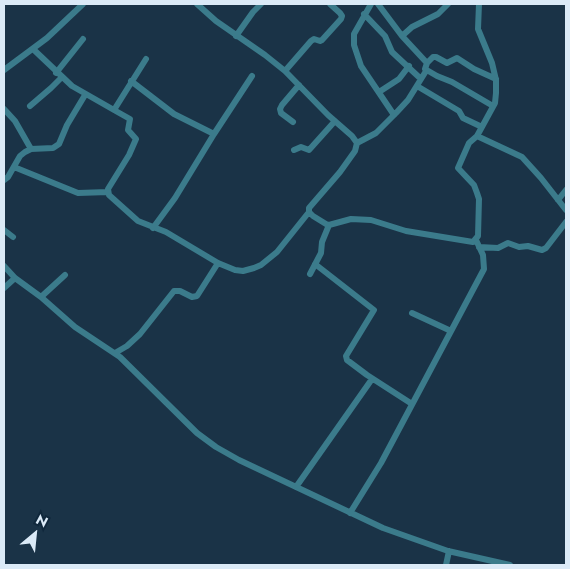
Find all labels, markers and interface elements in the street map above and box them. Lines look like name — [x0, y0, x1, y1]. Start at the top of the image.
north arrow — [10, 509, 60, 559]
text: N — [32, 509, 52, 532]

